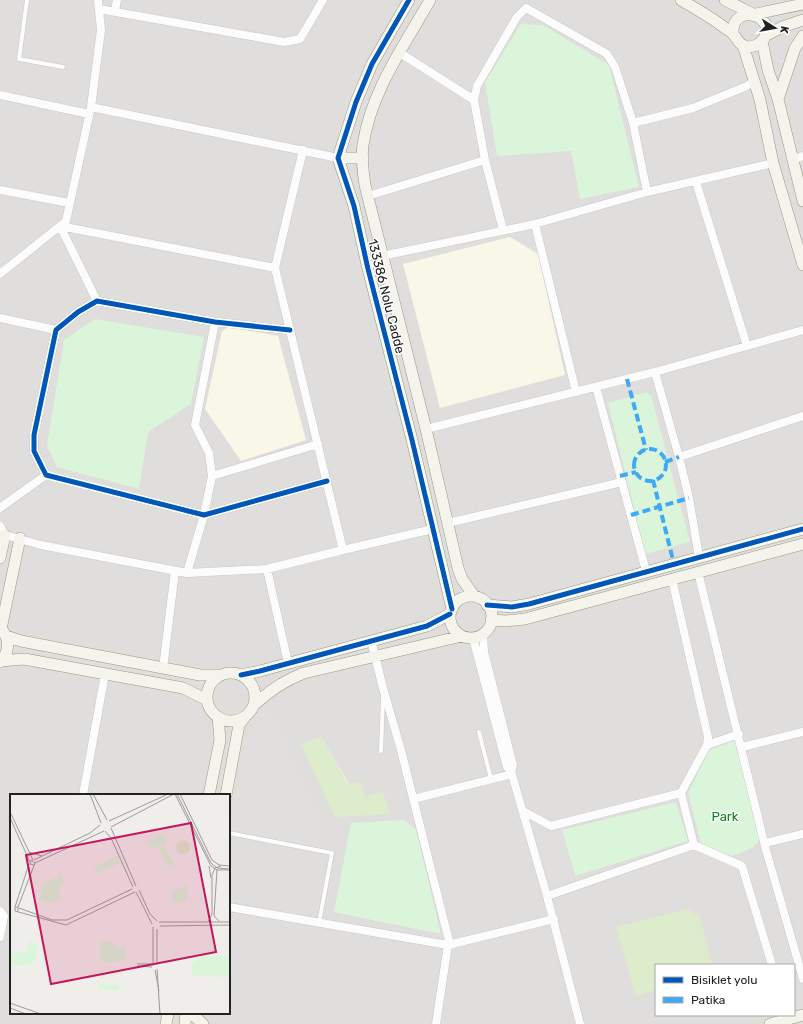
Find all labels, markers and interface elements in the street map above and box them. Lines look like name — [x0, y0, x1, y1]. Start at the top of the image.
north arrow — [755, 8, 795, 48]
text: K — [777, 25, 791, 35]
street label: 133386 Nolu Cadde — [365, 237, 408, 355]
inset map — [10, 794, 230, 1014]
park label: Park — [711, 809, 739, 824]
legend — [655, 964, 795, 1016]
text: Bisiklet yolu — [691, 973, 757, 987]
text: Patika — [691, 993, 725, 1007]

